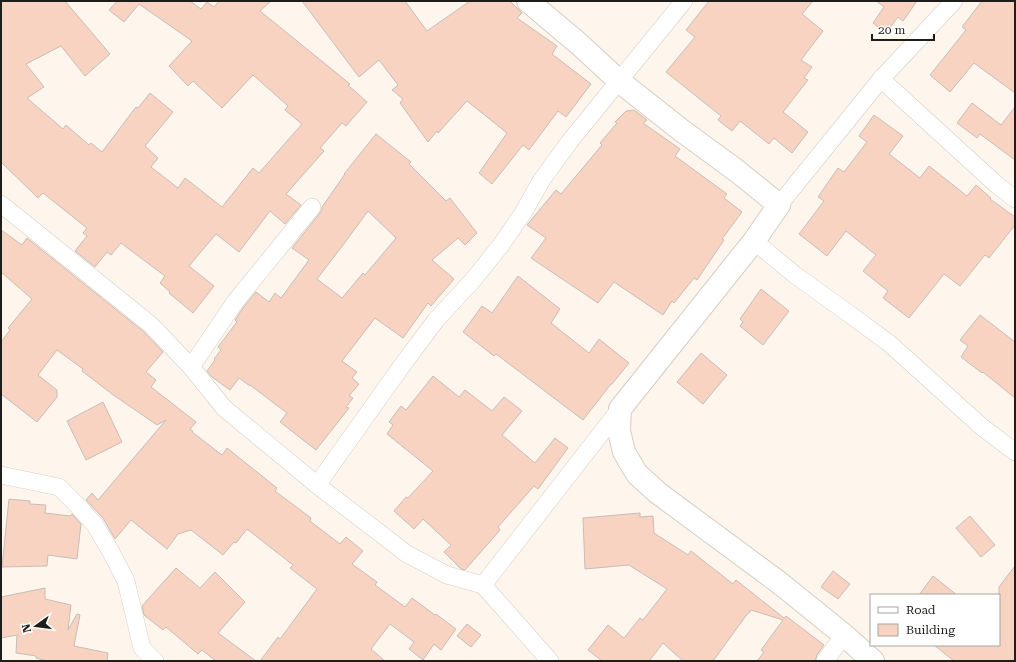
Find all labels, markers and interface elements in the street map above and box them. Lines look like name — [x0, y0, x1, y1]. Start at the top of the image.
scale bar — [872, 16, 934, 42]
text: 20 m — [878, 23, 905, 37]
legend — [870, 594, 1000, 646]
text: Road — [906, 603, 936, 617]
north arrow — [16, 606, 56, 646]
text: N — [19, 622, 34, 634]
text: Building — [906, 623, 955, 637]

